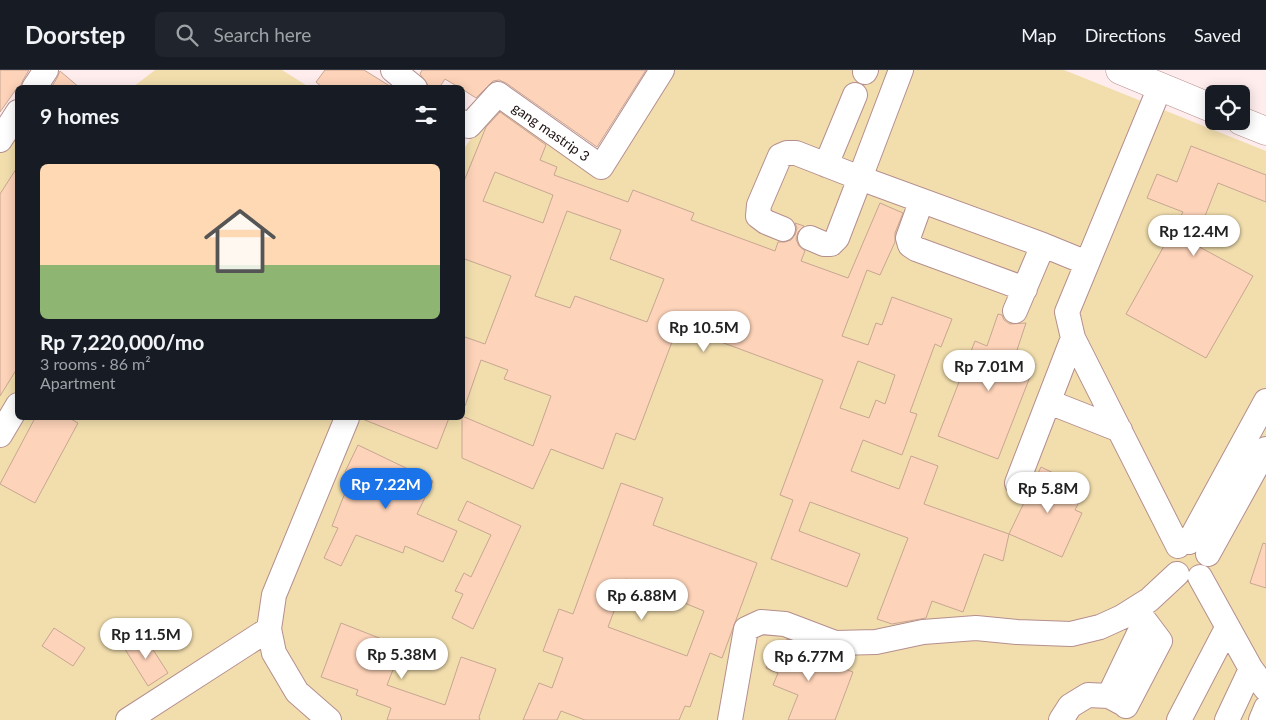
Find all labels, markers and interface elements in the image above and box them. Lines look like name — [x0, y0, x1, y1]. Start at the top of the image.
search box — [155, 12, 505, 57]
text: Doorstep — [25, 20, 125, 49]
icon: search — [173, 21, 201, 49]
text: Search here — [213, 23, 311, 46]
text: Map — [1021, 24, 1057, 46]
text: Directions — [1085, 24, 1166, 46]
text: Saved — [1194, 24, 1241, 46]
map controls — [1205, 85, 1250, 130]
button: locate — [1205, 85, 1250, 130]
street label: gang mastrip 3 — [509, 99, 593, 165]
icon: filters — [412, 101, 440, 129]
text: 9 homes — [40, 103, 119, 128]
icon: home — [195, 196, 285, 286]
pin: Rp 12.4M — [1142, 214, 1246, 257]
text: Rp 12.4M — [1159, 221, 1229, 240]
pin: Rp 10.5M — [652, 310, 756, 353]
text: Rp 10.5M — [669, 317, 739, 336]
text: Rp 7,220,000/mo — [40, 329, 204, 354]
pin: Rp 7.01M — [937, 350, 1041, 392]
text: 3 rooms · 86 m² — [40, 354, 151, 373]
text: Rp 7.01M — [954, 356, 1024, 375]
text: Apartment — [40, 373, 115, 392]
pin: Rp 7.22M — [334, 468, 438, 510]
pin: Rp 5.8M — [1002, 472, 1094, 514]
text: Rp 7.22M — [351, 474, 421, 493]
text: Rp 5.8M — [1018, 478, 1078, 497]
pin: Rp 6.88M — [590, 578, 694, 621]
text: Rp 6.88M — [607, 585, 677, 604]
pin: Rp 11.5M — [94, 618, 198, 660]
text: Rp 11.5M — [111, 624, 181, 643]
pin: Rp 5.38M — [350, 638, 454, 680]
pin: Rp 6.77M — [757, 640, 861, 682]
text: Rp 5.38M — [367, 644, 437, 663]
text: Rp 6.77M — [774, 646, 844, 665]

